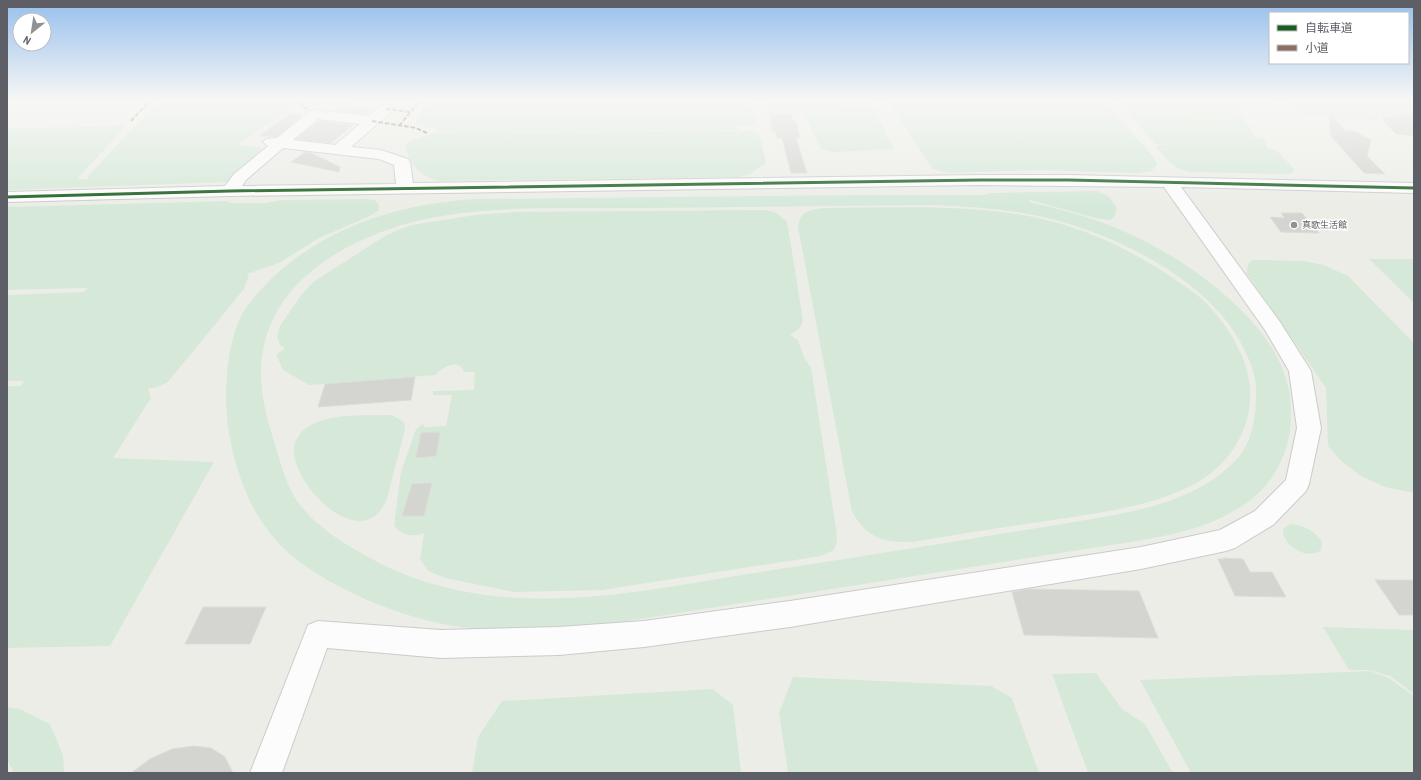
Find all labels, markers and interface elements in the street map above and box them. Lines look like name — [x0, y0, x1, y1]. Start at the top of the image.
north arrow — [12, 12, 52, 52]
legend — [1269, 12, 1409, 64]
text: 自転車道 — [1305, 20, 1353, 36]
text: N — [21, 33, 33, 48]
text: 小道 — [1305, 40, 1329, 56]
place label: 真歌生活館 — [1302, 219, 1347, 231]
marker: 真歌生活館 — [1289, 220, 1299, 230]

